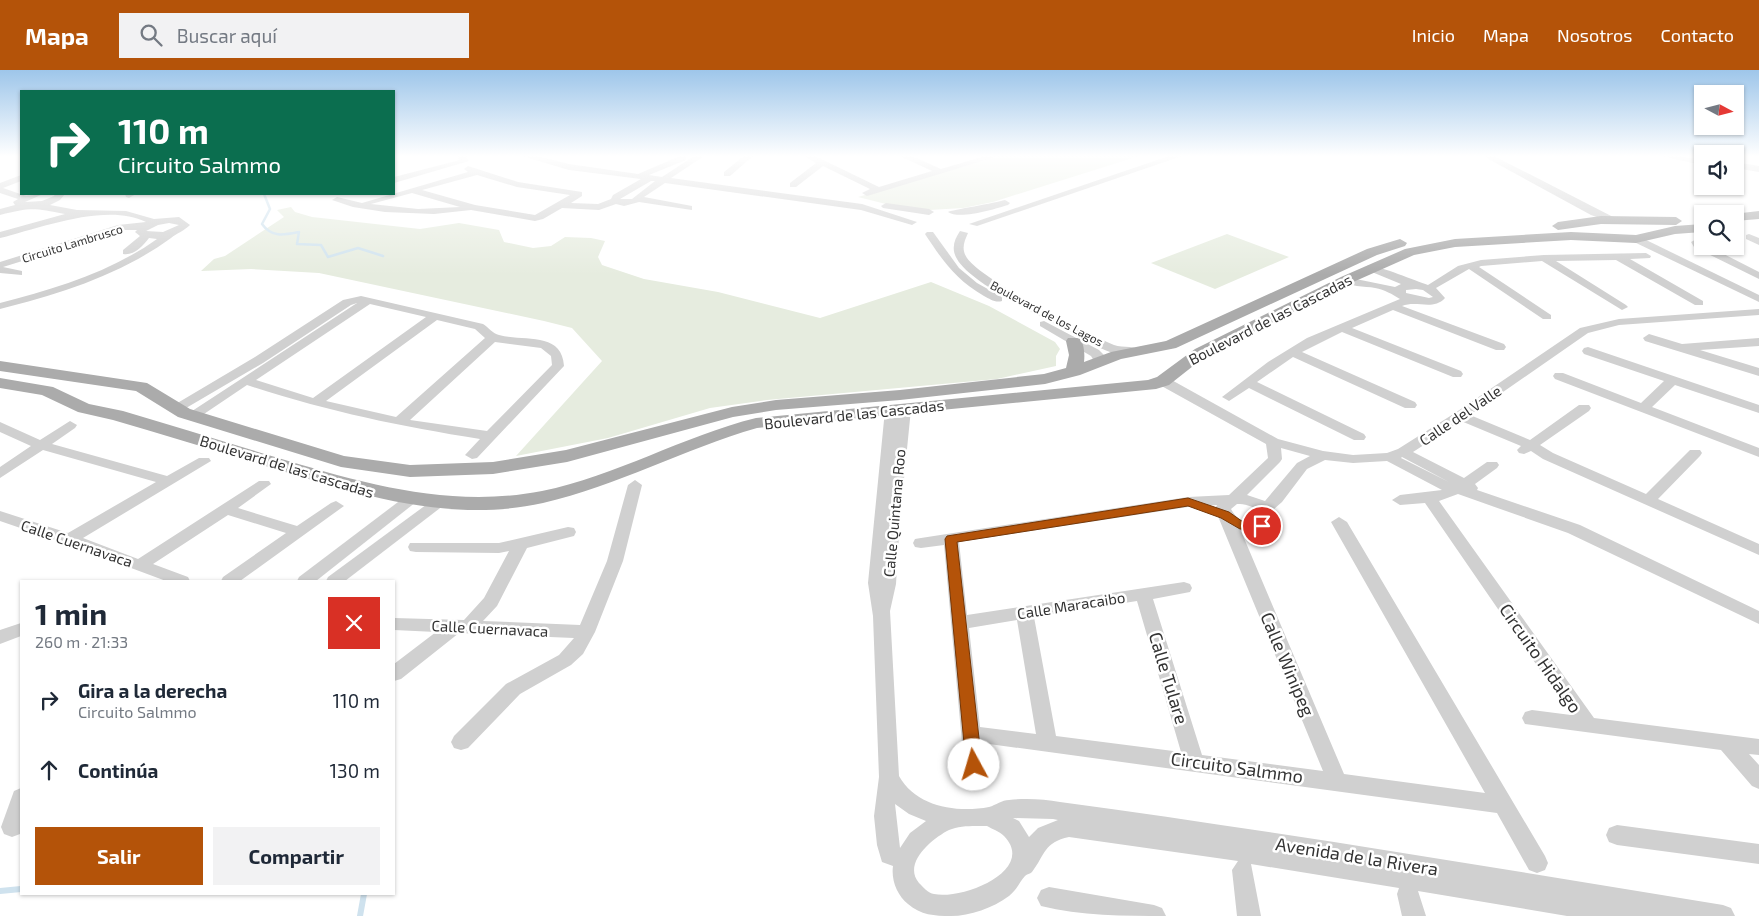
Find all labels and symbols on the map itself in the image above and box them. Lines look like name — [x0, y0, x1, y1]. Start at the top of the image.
north arrow — [1694, 85, 1744, 135]
street label: Circuito Lambrusco — [20, 221, 124, 265]
street label: Boulevard de las Cascadas — [1185, 270, 1355, 368]
street label: Boulevard de los Lagos — [988, 277, 1106, 349]
street label: Calle del Valle — [1416, 381, 1504, 449]
street label: Boulevard de las Cascadas — [763, 396, 945, 432]
street label: Boulevard de las Cascadas — [198, 431, 376, 501]
street label: Calle Quintana Roo — [879, 448, 910, 578]
pin — [1241, 505, 1283, 547]
street label: Calle Cuernavaca — [19, 515, 135, 571]
street label: Calle Maracaibo — [1016, 588, 1126, 622]
street label: Circuito Hidalgo — [1495, 599, 1587, 717]
street label: Calle Winipeg — [1256, 609, 1320, 719]
street label: Calle Cuernavaca — [431, 616, 549, 640]
street label: Calle Tulare — [1145, 629, 1193, 727]
position arrow — [947, 738, 999, 790]
street label: Circuito Salmmo — [1169, 747, 1305, 787]
street label: Avenida de la Rivera — [1274, 832, 1440, 880]

